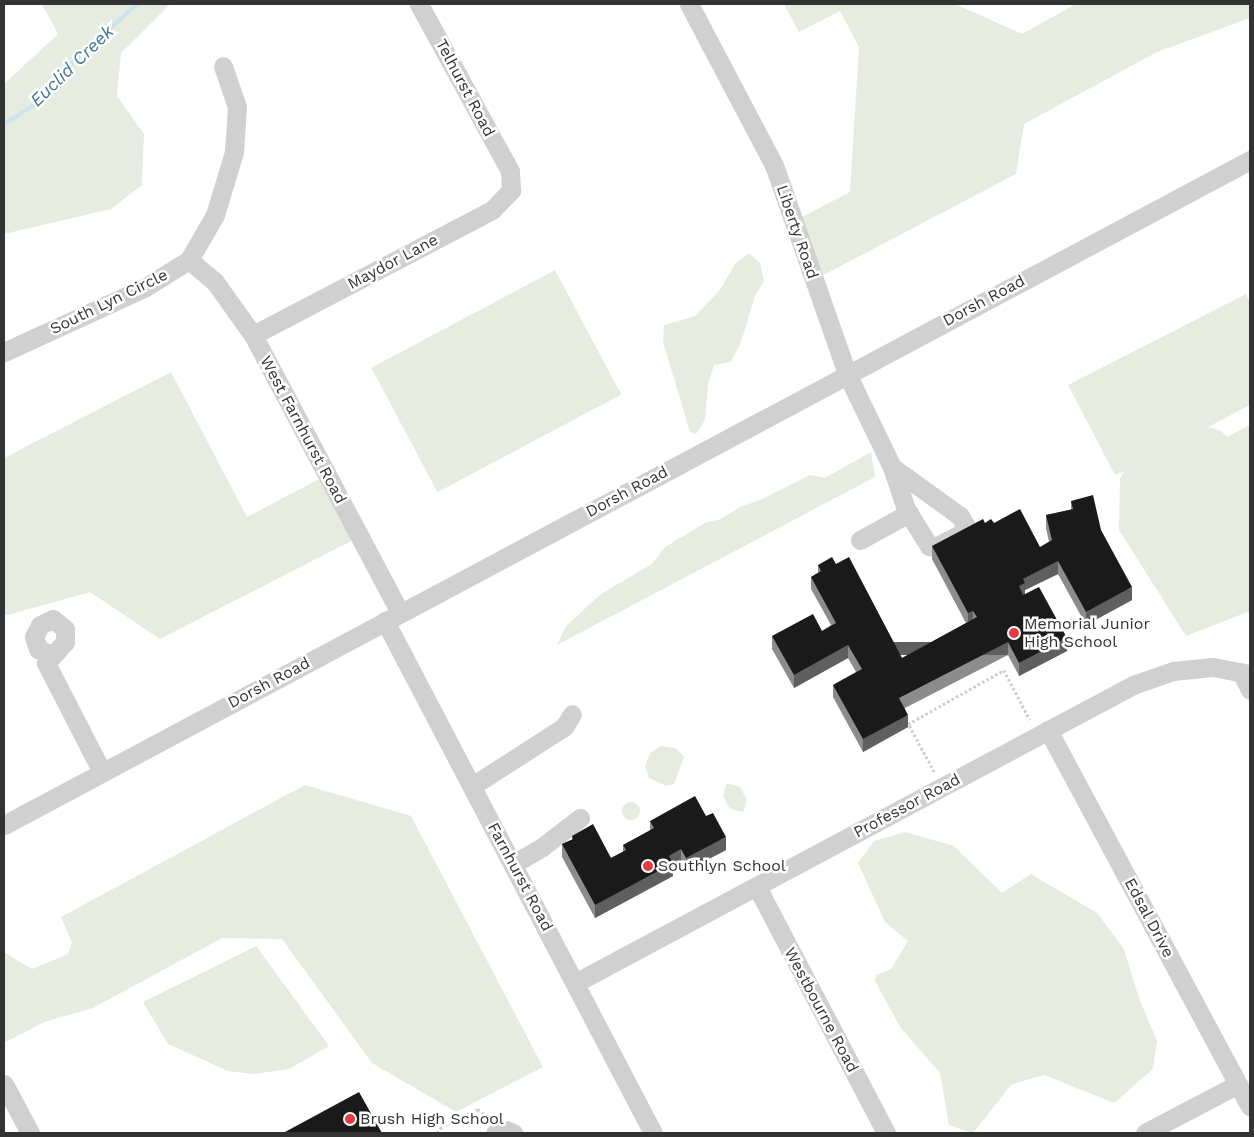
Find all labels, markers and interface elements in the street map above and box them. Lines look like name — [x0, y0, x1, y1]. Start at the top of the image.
water label: Euclid Creek — [26, 21, 118, 111]
street label: Telhurst Road — [431, 36, 499, 140]
street label: Liberty Road — [772, 182, 822, 282]
street label: Maydor Lane — [344, 230, 442, 294]
street label: South Lyn Circle — [47, 265, 171, 339]
street label: Dorsh Road — [940, 271, 1028, 331]
street label: West Farnhurst Road — [256, 353, 350, 507]
street label: Dorsh Road — [583, 462, 671, 522]
place label: Memorial Junior High School — [1024, 614, 1151, 652]
marker: Memorial Junior High School — [1008, 627, 1020, 639]
street label: Dorsh Road — [225, 653, 313, 713]
street label: Professor Road — [850, 770, 964, 842]
street label: Farnhurst Road — [483, 819, 557, 935]
place label: Southlyn School — [658, 856, 786, 876]
marker: Southlyn School — [642, 860, 654, 872]
street label: Edsal Drive — [1120, 875, 1178, 961]
street label: Westbourne Road — [780, 944, 862, 1076]
place label: Brush High School — [360, 1109, 504, 1129]
marker: Brush High School — [344, 1113, 356, 1125]

